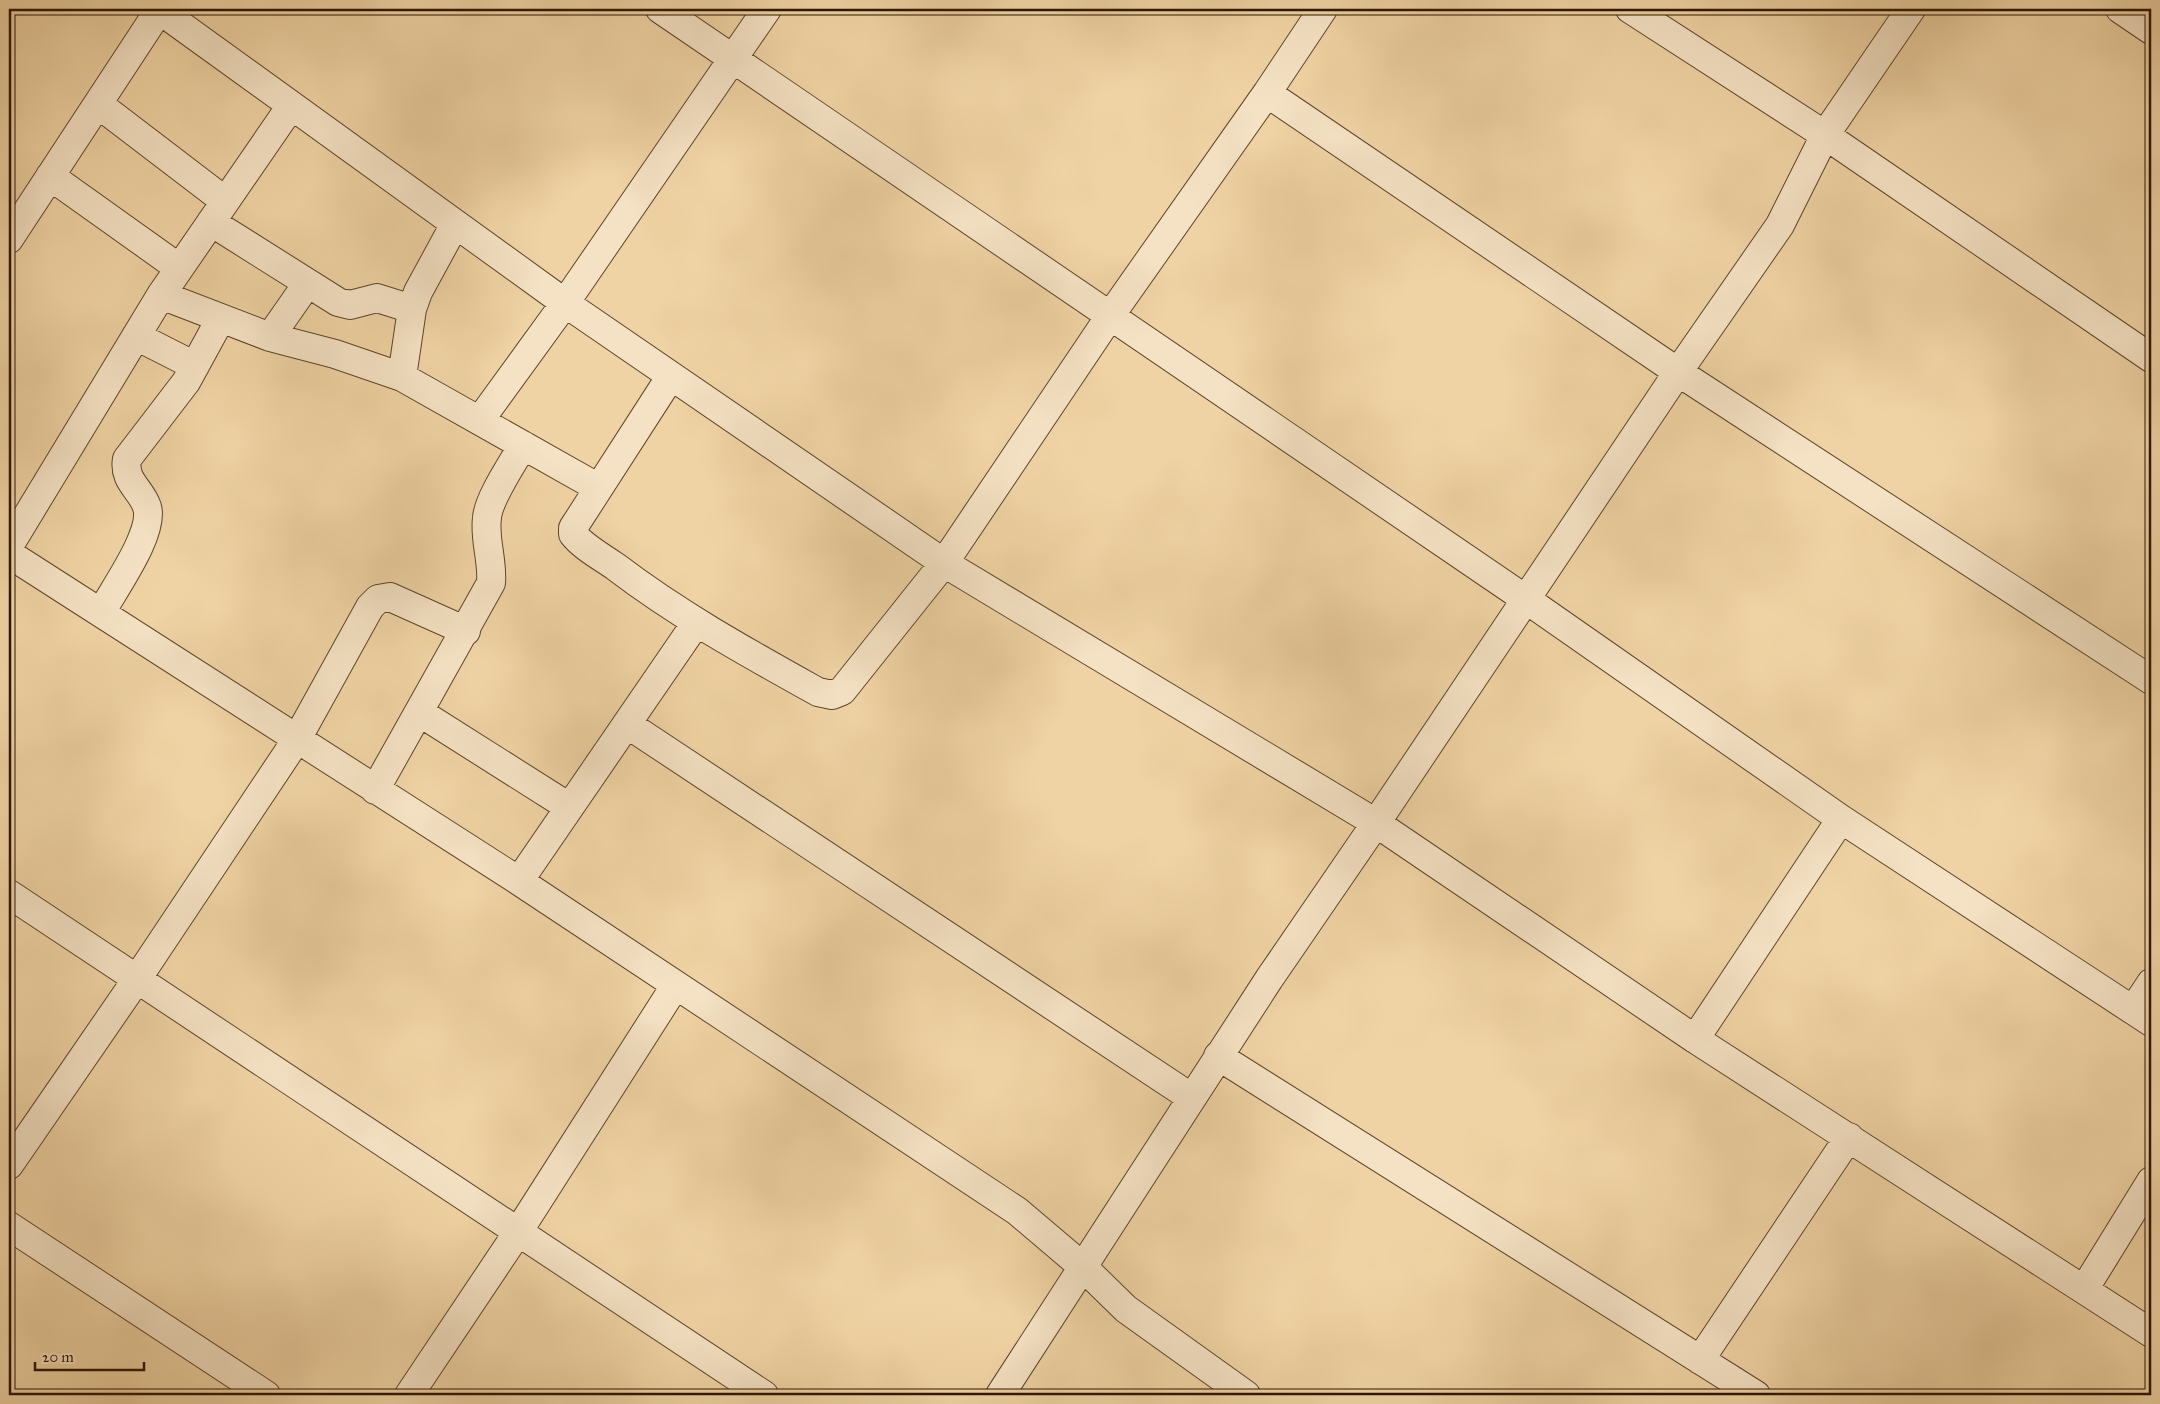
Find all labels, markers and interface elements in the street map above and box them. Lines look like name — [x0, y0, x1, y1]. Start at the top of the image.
scale bar — [35, 1339, 144, 1371]
text: 20 m — [42, 1348, 74, 1366]

